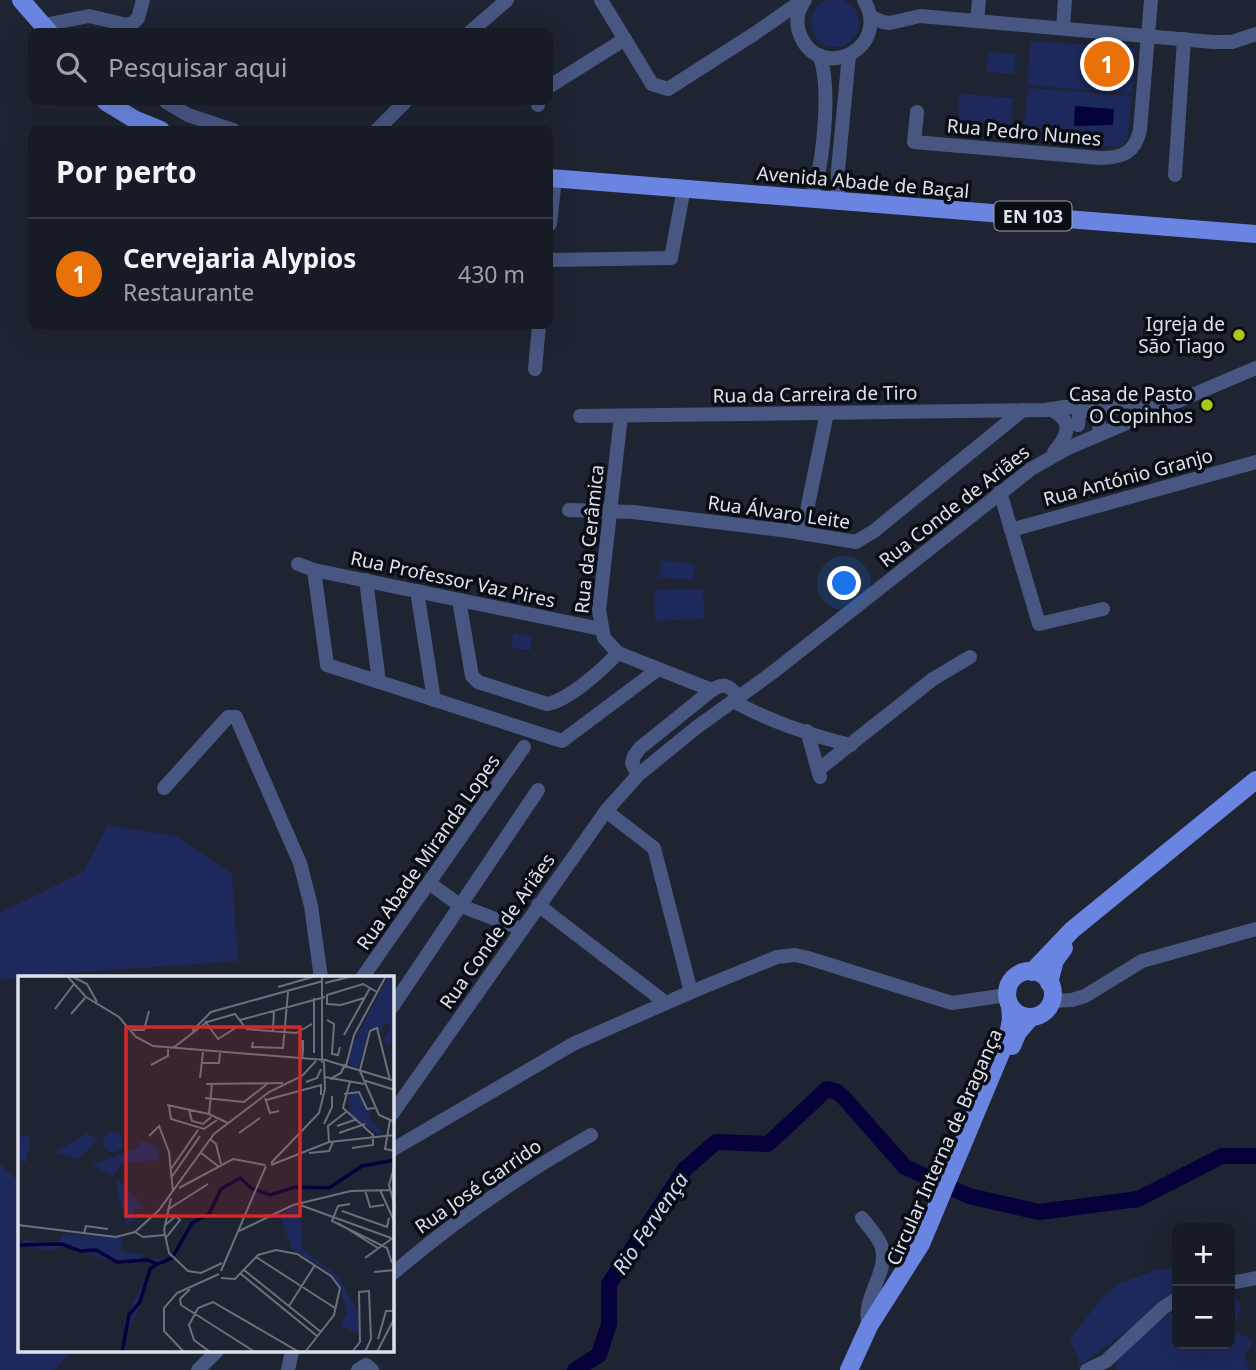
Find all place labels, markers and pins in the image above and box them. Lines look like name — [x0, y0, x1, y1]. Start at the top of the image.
pin: 1 — [1084, 38, 1130, 90]
place label: Igreja de São Tiago — [1138, 311, 1225, 359]
marker: Igreja de São Tiago — [1231, 327, 1247, 343]
place label: Casa de Pasto O Copinhos — [1069, 381, 1193, 429]
marker: Casa de Pasto O Copinhos — [1199, 397, 1215, 413]

